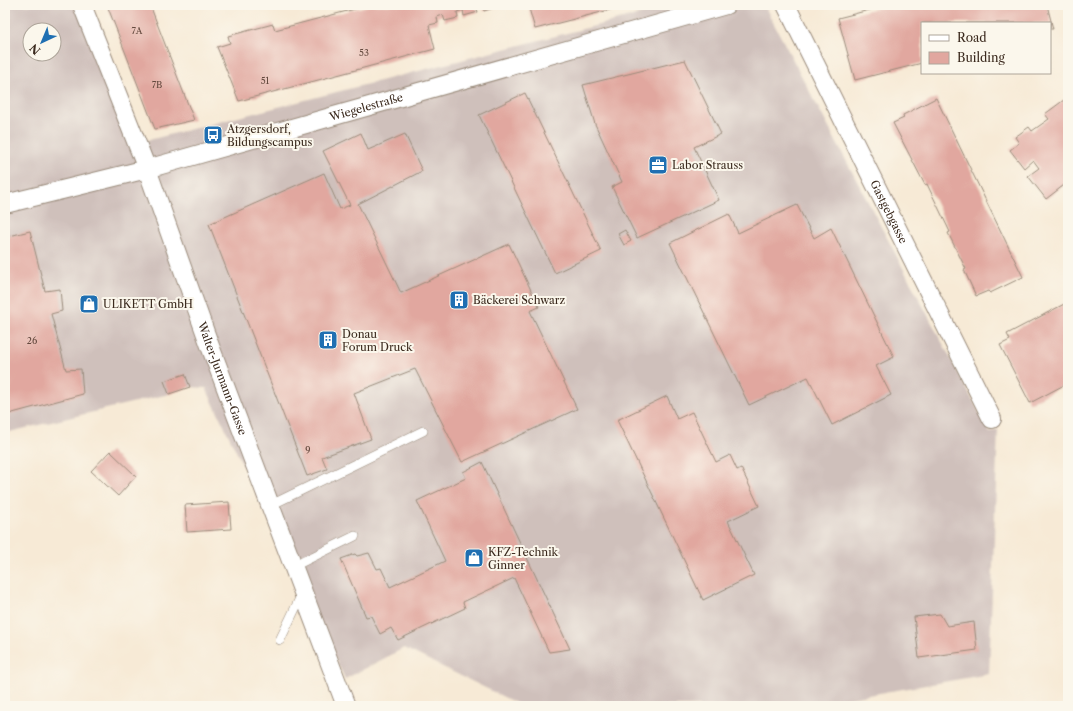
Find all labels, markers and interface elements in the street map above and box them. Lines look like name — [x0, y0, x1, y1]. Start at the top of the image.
north arrow — [22, 22, 62, 62]
legend — [921, 22, 1051, 74]
house number: 7A — [132, 25, 143, 36]
text: Road — [957, 30, 987, 45]
text: N — [26, 41, 43, 58]
house number: 53 — [359, 47, 369, 58]
text: Building — [957, 50, 1005, 65]
house number: 51 — [261, 75, 270, 86]
house number: 7B — [152, 79, 162, 90]
street label: Wiegelestraße — [327, 90, 405, 124]
place label: Atzgersdorf, Bildungscampus — [226, 122, 313, 149]
bus stop icon: Atzgersdorf, Bildungscampus — [202, 124, 224, 146]
office icon: Labor Strauss — [647, 154, 669, 176]
place label: Labor Strauss — [672, 158, 743, 172]
street label: Gastgebgasse — [867, 178, 911, 246]
building icon: Bäckerei Schwarz — [448, 289, 470, 311]
shop icon: ULIKETT GmbH — [78, 293, 100, 315]
place label: Bäckerei Schwarz — [473, 293, 565, 307]
place label: ULIKETT GmbH — [103, 297, 193, 311]
street label: Walter-Jurmann-Gasse — [195, 319, 250, 437]
place label: Donau Forum Druck — [342, 327, 413, 354]
building icon: Donau Forum Druck — [317, 329, 339, 351]
house number: 26 — [27, 335, 37, 346]
house number: 9 — [305, 444, 311, 455]
place label: KFZ-Technik Ginner — [488, 545, 559, 572]
shop icon: KFZ-Technik Ginner — [463, 547, 485, 569]

